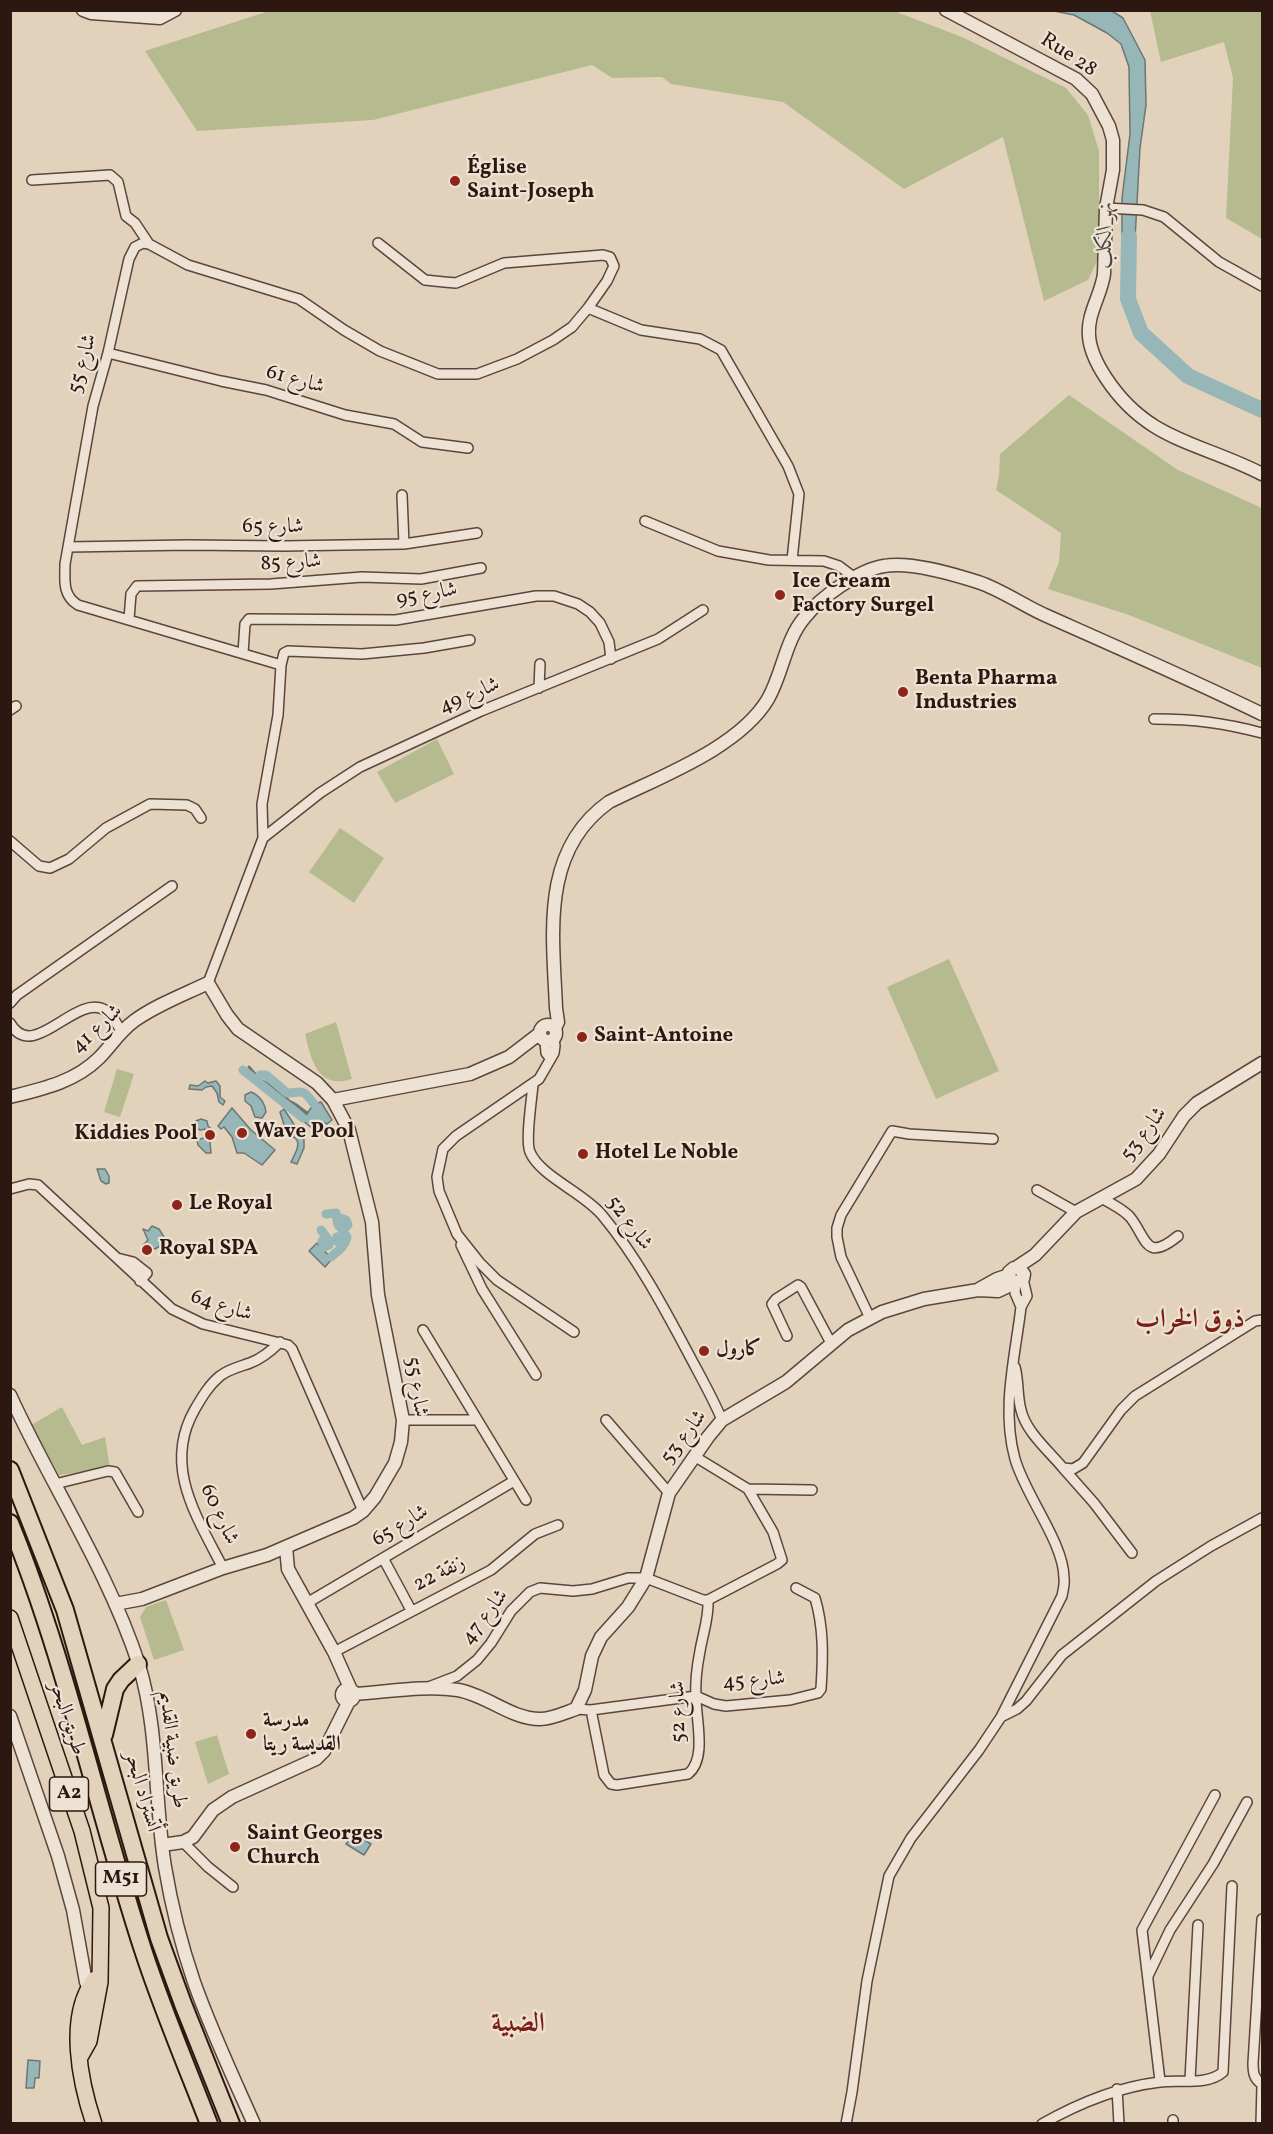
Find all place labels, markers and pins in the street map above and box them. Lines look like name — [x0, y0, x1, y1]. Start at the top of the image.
place label: Église Saint-Joseph — [467, 156, 594, 206]
marker: Église Saint-Joseph — [448, 174, 462, 188]
place label: Ice Cream Factory Surgel — [792, 570, 934, 620]
marker: Ice Cream Factory Surgel — [773, 588, 787, 602]
place label: Benta Pharma Industries — [915, 667, 1057, 717]
marker: Benta Pharma Industries — [896, 685, 910, 699]
place label: Saint-Antoine — [594, 1024, 733, 1050]
marker: Saint-Antoine — [575, 1030, 589, 1044]
place label: Wave Pool — [254, 1120, 354, 1146]
place label: Kiddies Pool — [74, 1122, 198, 1148]
marker: Wave Pool — [235, 1126, 249, 1140]
marker: Kiddies Pool — [203, 1128, 217, 1142]
place label: Hotel Le Noble — [595, 1141, 738, 1167]
marker: Hotel Le Noble — [576, 1147, 590, 1161]
place label: Le Royal — [189, 1192, 273, 1218]
marker: Le Royal — [170, 1198, 184, 1212]
place label: Royal SPA — [159, 1237, 258, 1263]
marker: Royal SPA — [140, 1243, 154, 1257]
place label: كارول — [716, 1338, 762, 1364]
marker: كارول — [697, 1344, 711, 1358]
place label: مدرسة القديسة ريتا — [263, 1709, 341, 1759]
marker: مدرسة القديسة ريتا — [244, 1727, 258, 1741]
place label: Saint Georges Church — [247, 1822, 383, 1872]
marker: Saint Georges Church — [228, 1840, 242, 1854]

